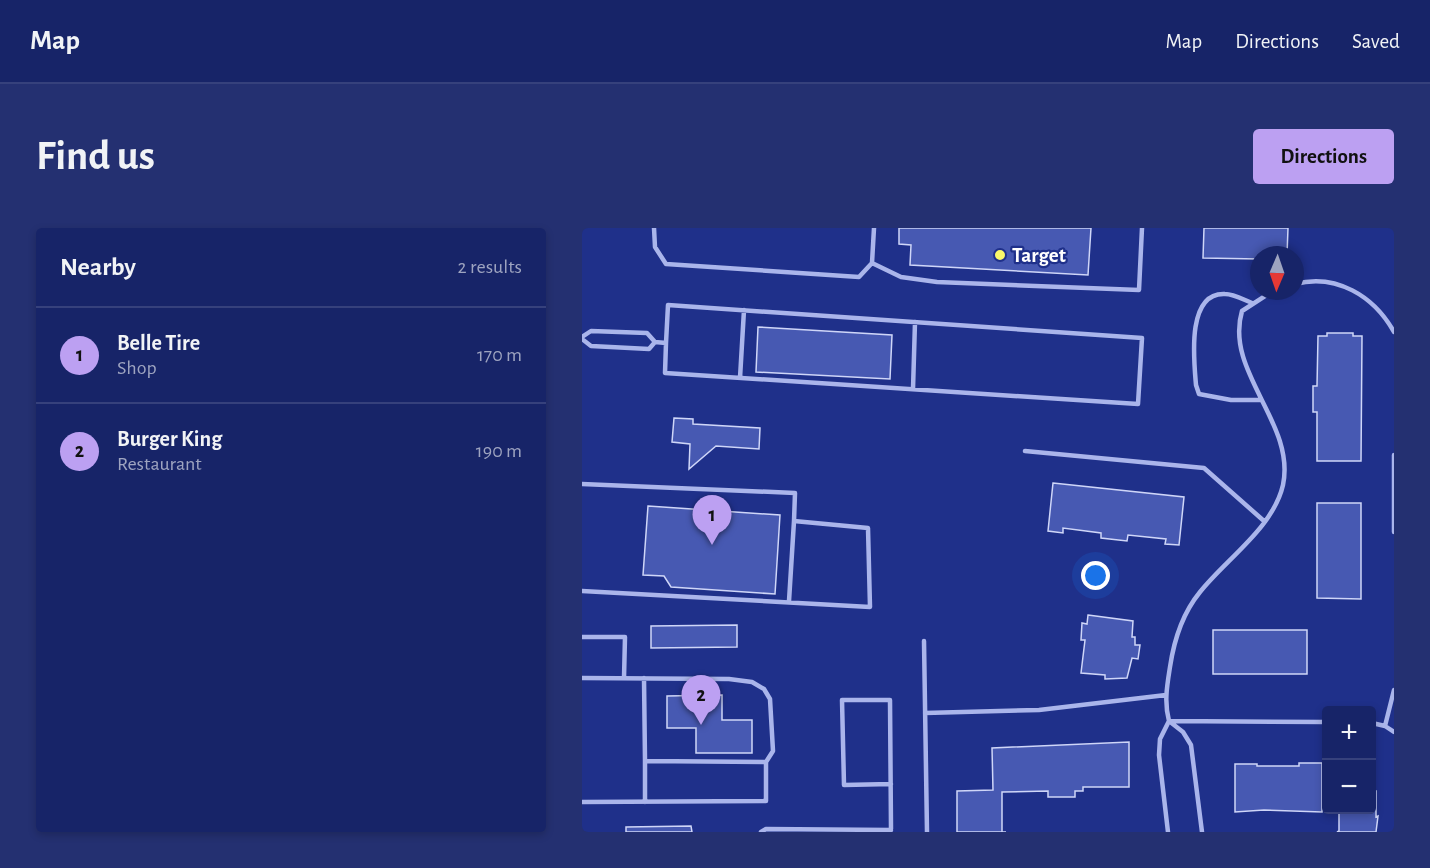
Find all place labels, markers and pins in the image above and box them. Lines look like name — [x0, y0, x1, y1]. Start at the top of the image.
place label: Target — [1012, 245, 1066, 266]
marker: Target — [993, 248, 1007, 262]
pin: 1 — [692, 496, 732, 545]
pin: 2 — [682, 676, 720, 725]

